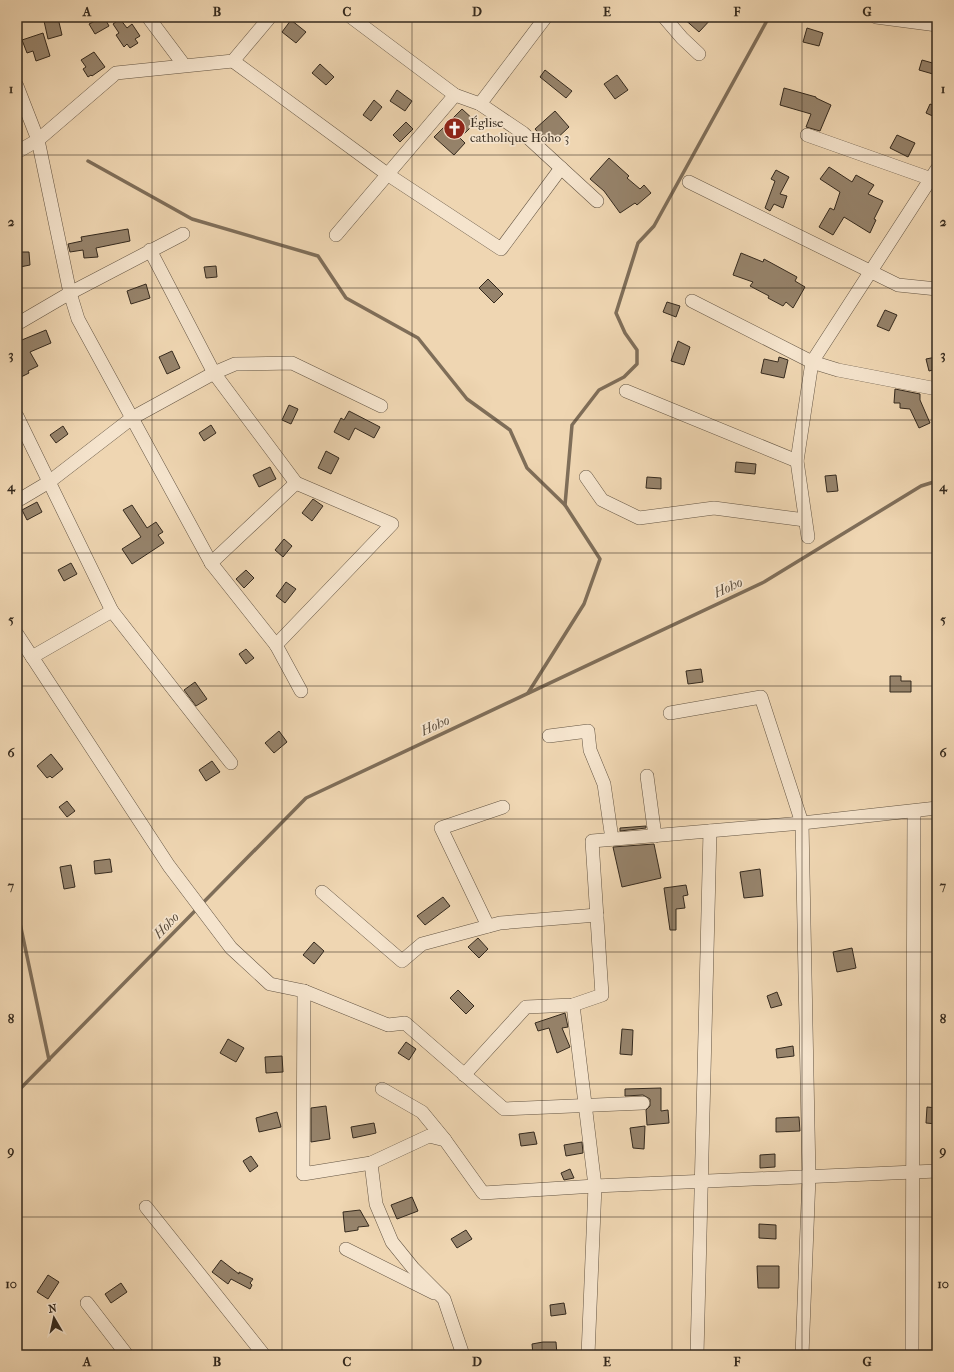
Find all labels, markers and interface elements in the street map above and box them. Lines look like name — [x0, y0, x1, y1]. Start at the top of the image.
text: A — [82, 4, 92, 19]
text: B — [213, 4, 222, 19]
text: C — [343, 4, 352, 19]
text: D — [472, 4, 482, 19]
text: E — [603, 4, 611, 19]
text: F — [733, 4, 741, 19]
text: G — [862, 4, 872, 19]
text: 1 — [9, 81, 14, 96]
text: 1 — [941, 81, 946, 96]
place label: Église catholique Hoho 3 — [470, 115, 569, 145]
church icon: Église catholique Hoho 3 — [442, 116, 468, 142]
text: 2 — [8, 214, 15, 229]
text: 2 — [940, 214, 947, 229]
text: 3 — [8, 347, 14, 363]
text: 3 — [940, 347, 946, 363]
text: 4 — [6, 479, 16, 495]
text: 4 — [938, 479, 948, 495]
water label: Hoho — [710, 573, 745, 602]
text: 5 — [8, 612, 14, 627]
text: 5 — [940, 612, 946, 627]
water label: Hoho — [417, 711, 452, 740]
text: 6 — [7, 745, 15, 760]
text: 6 — [939, 745, 947, 760]
text: 7 — [7, 878, 15, 893]
text: 7 — [939, 878, 947, 893]
water label: Hoho — [149, 909, 183, 943]
text: 8 — [8, 1011, 15, 1026]
text: 8 — [940, 1011, 947, 1026]
text: 9 — [7, 1143, 15, 1159]
text: 9 — [939, 1143, 947, 1159]
text: 10 — [5, 1276, 17, 1291]
text: 10 — [937, 1276, 949, 1291]
north arrow — [34, 1298, 74, 1338]
text: N — [47, 1301, 58, 1316]
text: A — [82, 1354, 92, 1369]
text: B — [213, 1354, 222, 1369]
text: C — [343, 1354, 352, 1369]
text: D — [472, 1354, 482, 1369]
text: E — [603, 1354, 611, 1369]
text: F — [733, 1354, 741, 1369]
text: G — [862, 1354, 872, 1369]

